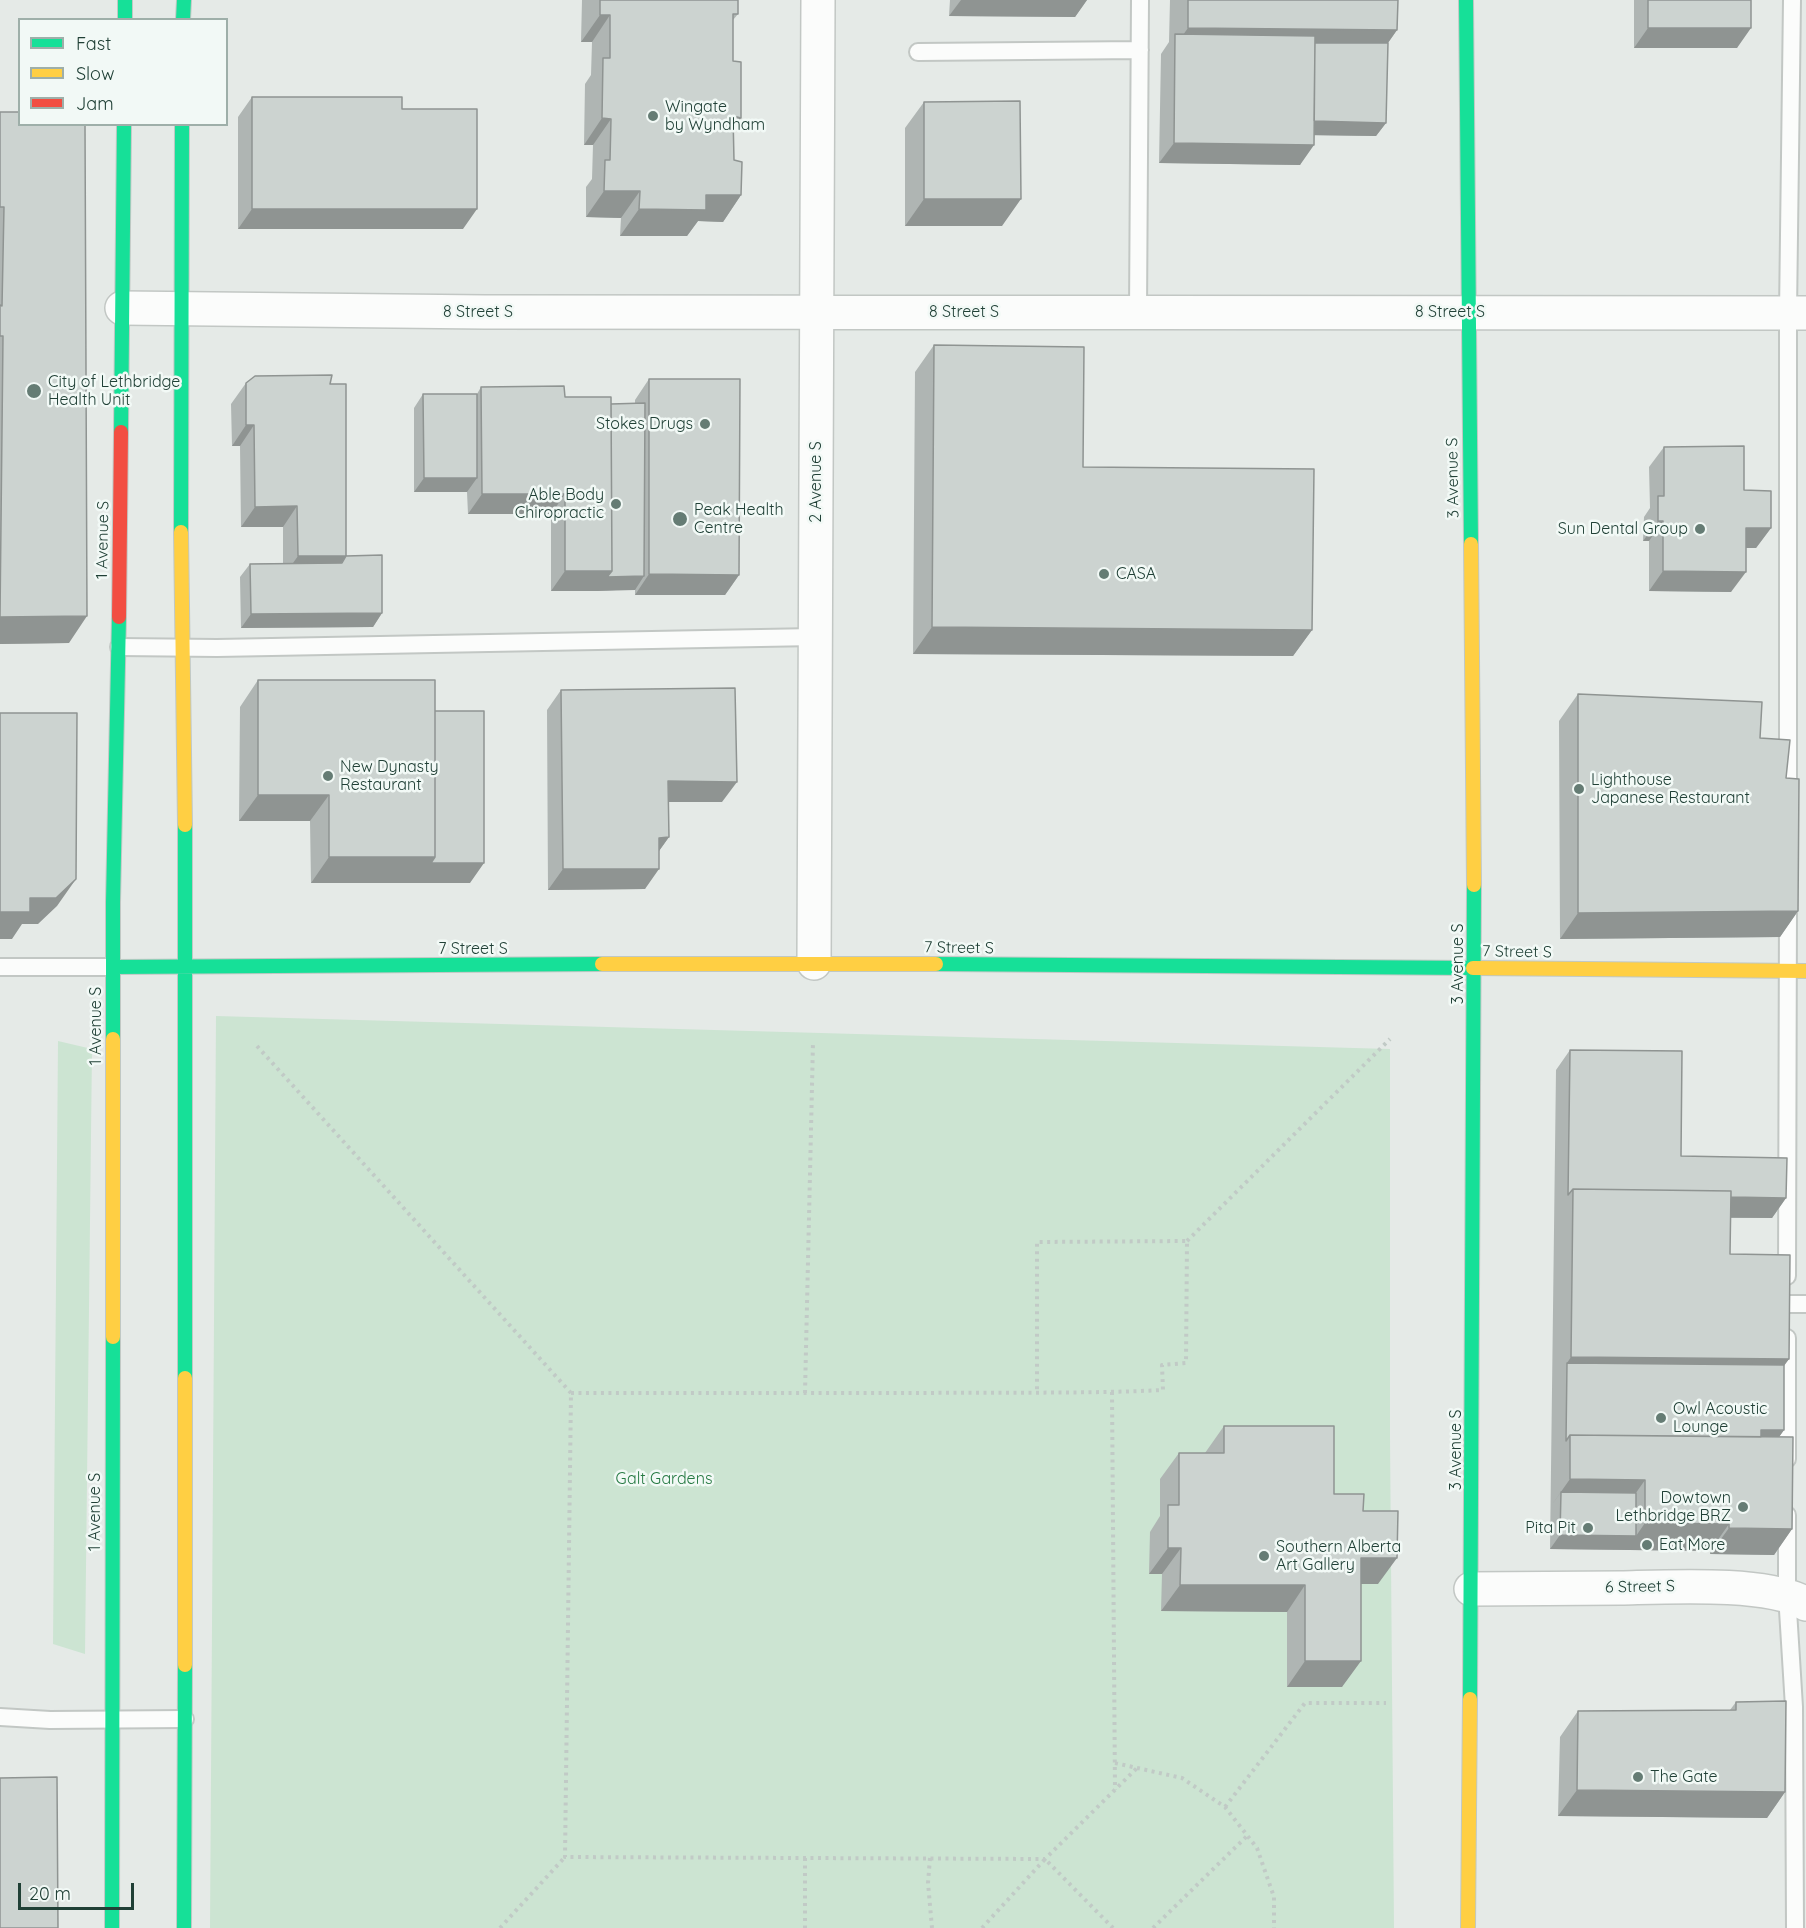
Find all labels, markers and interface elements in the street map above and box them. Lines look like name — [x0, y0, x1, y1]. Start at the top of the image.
legend — [18, 18, 228, 126]
text: Fast — [76, 32, 111, 55]
text: Slow — [76, 62, 114, 85]
text: Jam — [76, 92, 114, 115]
place label: Wingate by Wyndham — [665, 97, 765, 135]
marker: Wingate by Wyndham — [646, 109, 660, 123]
street label: 8 Street S — [443, 302, 513, 322]
street label: 8 Street S — [929, 302, 999, 322]
street label: 8 Street S — [1415, 302, 1485, 322]
place label: City of Lethbridge Health Unit — [48, 372, 180, 410]
marker: City of Lethbridge Health Unit — [25, 382, 43, 400]
place label: Stokes Drugs — [596, 414, 693, 434]
marker: Stokes Drugs — [698, 417, 712, 431]
street label: 3 Avenue S — [1443, 437, 1463, 519]
street label: 2 Avenue S — [806, 441, 826, 523]
place label: Able Body Chiropractic — [515, 485, 604, 523]
marker: Able Body Chiropractic — [609, 497, 623, 511]
place label: Peak Health Centre — [694, 500, 784, 538]
street label: 1 Avenue S — [93, 501, 113, 579]
marker: Peak Health Centre — [671, 510, 689, 528]
place label: Sun Dental Group — [1558, 519, 1688, 539]
marker: Sun Dental Group — [1693, 522, 1707, 536]
place label: CASA — [1116, 564, 1156, 584]
marker: CASA — [1097, 567, 1111, 581]
place label: New Dynasty Restaurant — [340, 757, 439, 795]
marker: New Dynasty Restaurant — [321, 769, 335, 783]
place label: Lighthouse Japanese Restaurant — [1591, 770, 1750, 808]
marker: Lighthouse Japanese Restaurant — [1572, 782, 1586, 796]
street label: 3 Avenue S — [1448, 924, 1468, 1004]
street label: 7 Street S — [924, 938, 994, 958]
street label: 7 Street S — [438, 939, 508, 959]
street label: 7 Street S — [1482, 942, 1552, 962]
street label: 1 Avenue S — [86, 987, 106, 1065]
place label: Owl Acoustic Lounge — [1673, 1399, 1767, 1437]
street label: 3 Avenue S — [1446, 1410, 1466, 1490]
marker: Owl Acoustic Lounge — [1654, 1411, 1668, 1425]
park label: Galt Gardens — [616, 1469, 712, 1489]
street label: 1 Avenue S — [85, 1473, 105, 1551]
place label: Dowtown Lethbridge BRZ — [1615, 1488, 1731, 1526]
marker: Dowtown Lethbridge BRZ — [1736, 1500, 1750, 1514]
place label: Pita Pit — [1525, 1518, 1576, 1538]
marker: Pita Pit — [1581, 1521, 1595, 1535]
place label: Eat More — [1659, 1535, 1725, 1555]
place label: Southern Alberta Art Gallery — [1276, 1537, 1401, 1575]
marker: Eat More — [1640, 1538, 1654, 1552]
marker: Southern Alberta Art Gallery — [1257, 1549, 1271, 1563]
street label: 6 Street S — [1605, 1577, 1675, 1597]
place label: The Gate — [1650, 1767, 1718, 1787]
marker: The Gate — [1631, 1770, 1645, 1784]
scale bar — [21, 1871, 136, 1909]
text: 20 m — [29, 1882, 71, 1905]

